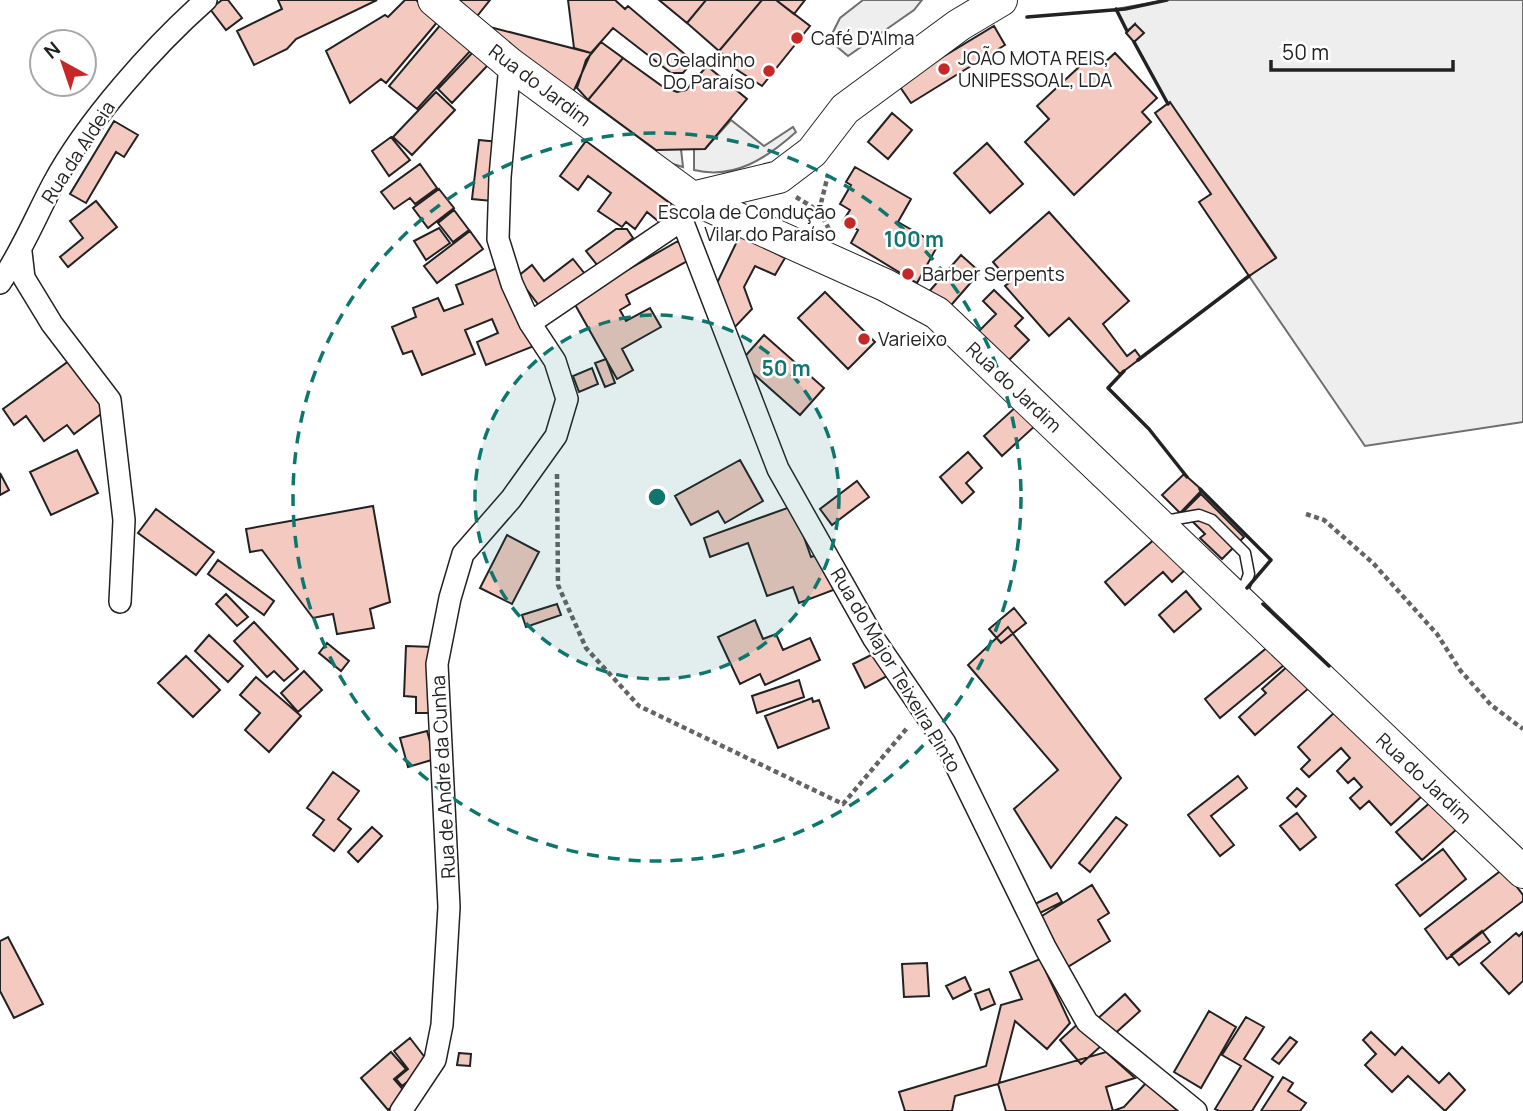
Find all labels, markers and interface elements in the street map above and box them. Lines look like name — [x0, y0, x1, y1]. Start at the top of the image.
place label: Café D'Alma — [811, 25, 914, 51]
north arrow — [28, 28, 98, 98]
scale bar — [1271, 28, 1453, 72]
marker: Café D'Alma — [789, 30, 805, 46]
text: N — [38, 36, 66, 64]
street label: Rua do Jardim — [484, 38, 596, 132]
text: 50 m — [1282, 38, 1329, 66]
place label: JOÃO MOTA REIS, UNIPESSOAL, LDA — [958, 45, 1112, 93]
place label: O Geladinho Do Paraíso — [648, 47, 755, 95]
marker: JOÃO MOTA REIS, UNIPESSOAL, LDA — [936, 61, 952, 77]
marker: O Geladinho Do Paraíso — [761, 63, 777, 79]
street label: Rua da Aldeia — [35, 96, 121, 208]
place label: Escola de Condução Vilar do Paraíso — [658, 199, 836, 247]
marker: Escola de Condução Vilar do Paraíso — [842, 215, 858, 231]
text: 100 m — [884, 225, 944, 253]
place label: Barber Serpents — [922, 261, 1065, 287]
marker: Barber Serpents — [900, 266, 916, 282]
place label: Varieixo — [878, 326, 947, 352]
marker: Varieixo — [856, 331, 872, 347]
street label: Rua do Jardim — [961, 336, 1067, 438]
text: 50 m — [761, 354, 811, 382]
centre of rings — [645, 485, 669, 509]
street label: Rua do Major Teixeira Pinto — [825, 563, 967, 777]
street label: Rua de André da Cunha — [425, 675, 461, 879]
street label: Rua do Jardim — [1371, 727, 1477, 829]

